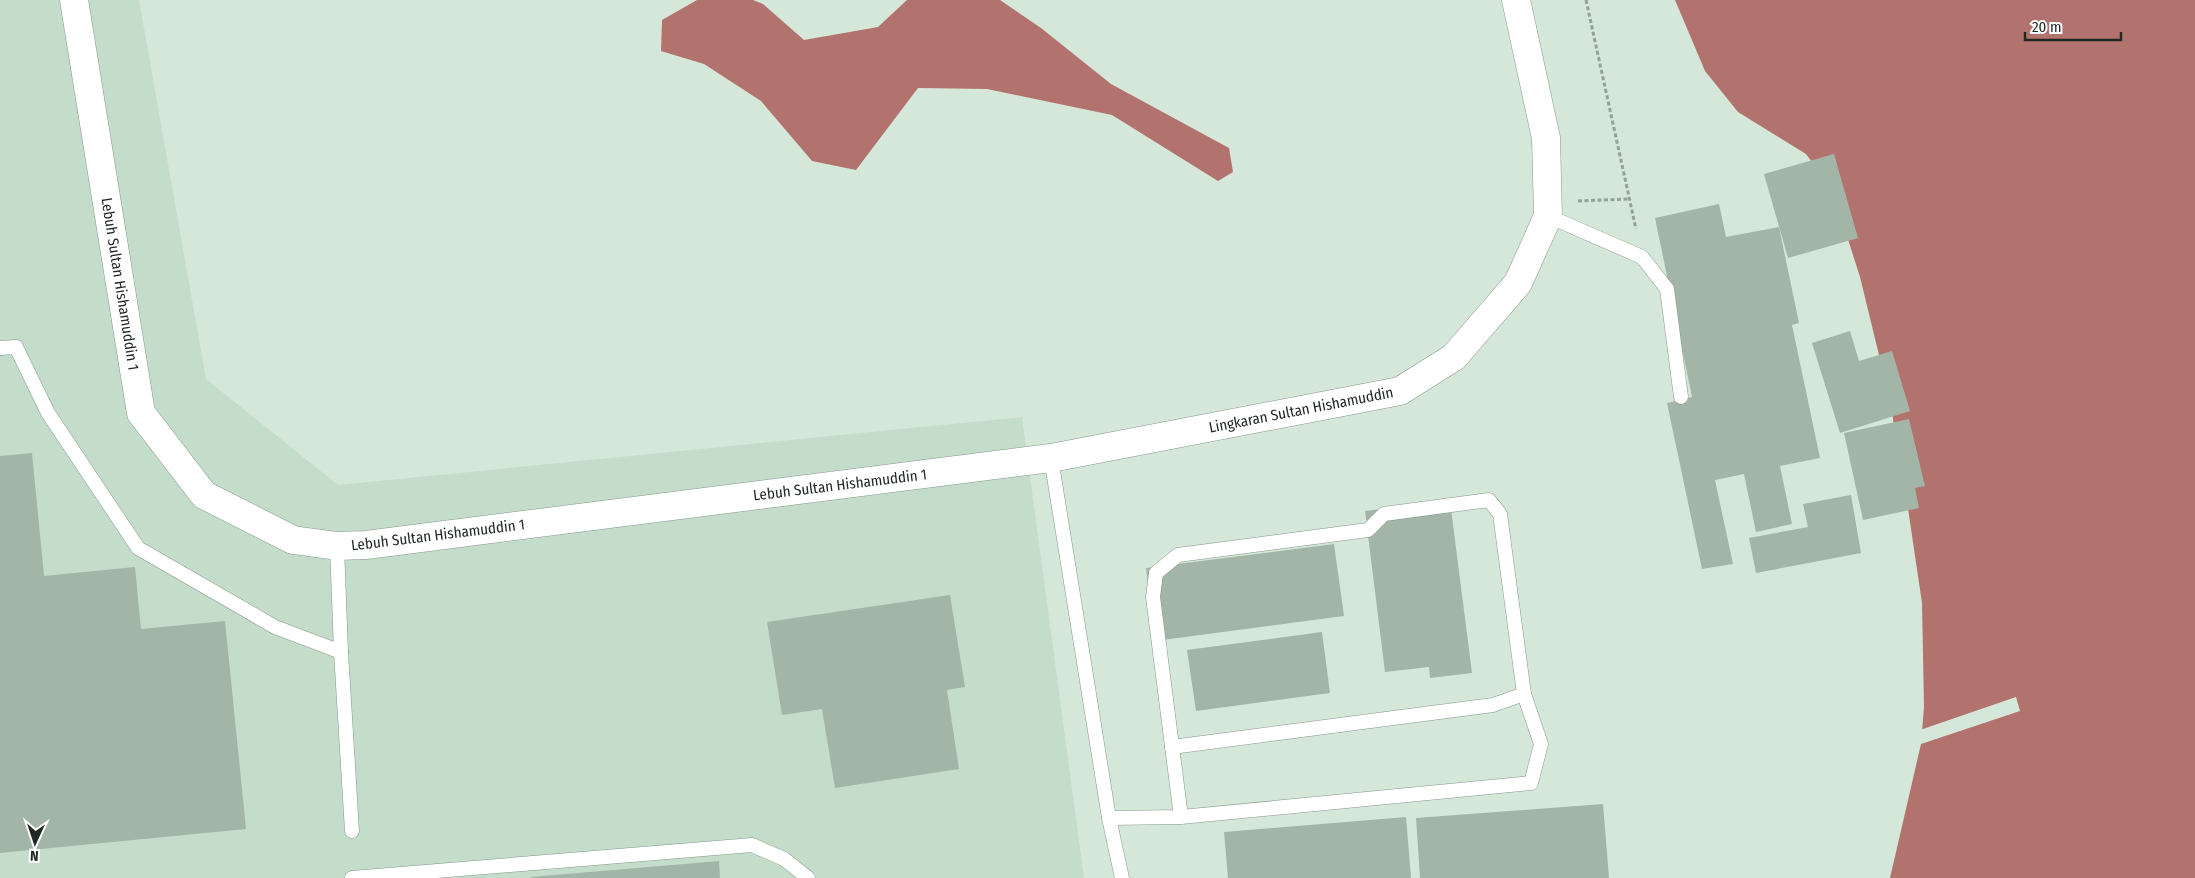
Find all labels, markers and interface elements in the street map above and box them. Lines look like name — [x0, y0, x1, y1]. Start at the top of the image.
scale bar — [2025, 10, 2121, 42]
text: 20 m — [2032, 18, 2062, 36]
street label: Lebuh Sultan Hishamuddin 1 — [97, 196, 143, 372]
street label: Lingkaran Sultan Hishamuddin — [1207, 383, 1395, 437]
street label: Lebuh Sultan Hishamuddin 1 — [752, 465, 928, 505]
street label: Lebuh Sultan Hishamuddin 1 — [350, 515, 526, 555]
north arrow — [10, 818, 60, 868]
text: N — [30, 847, 39, 864]

